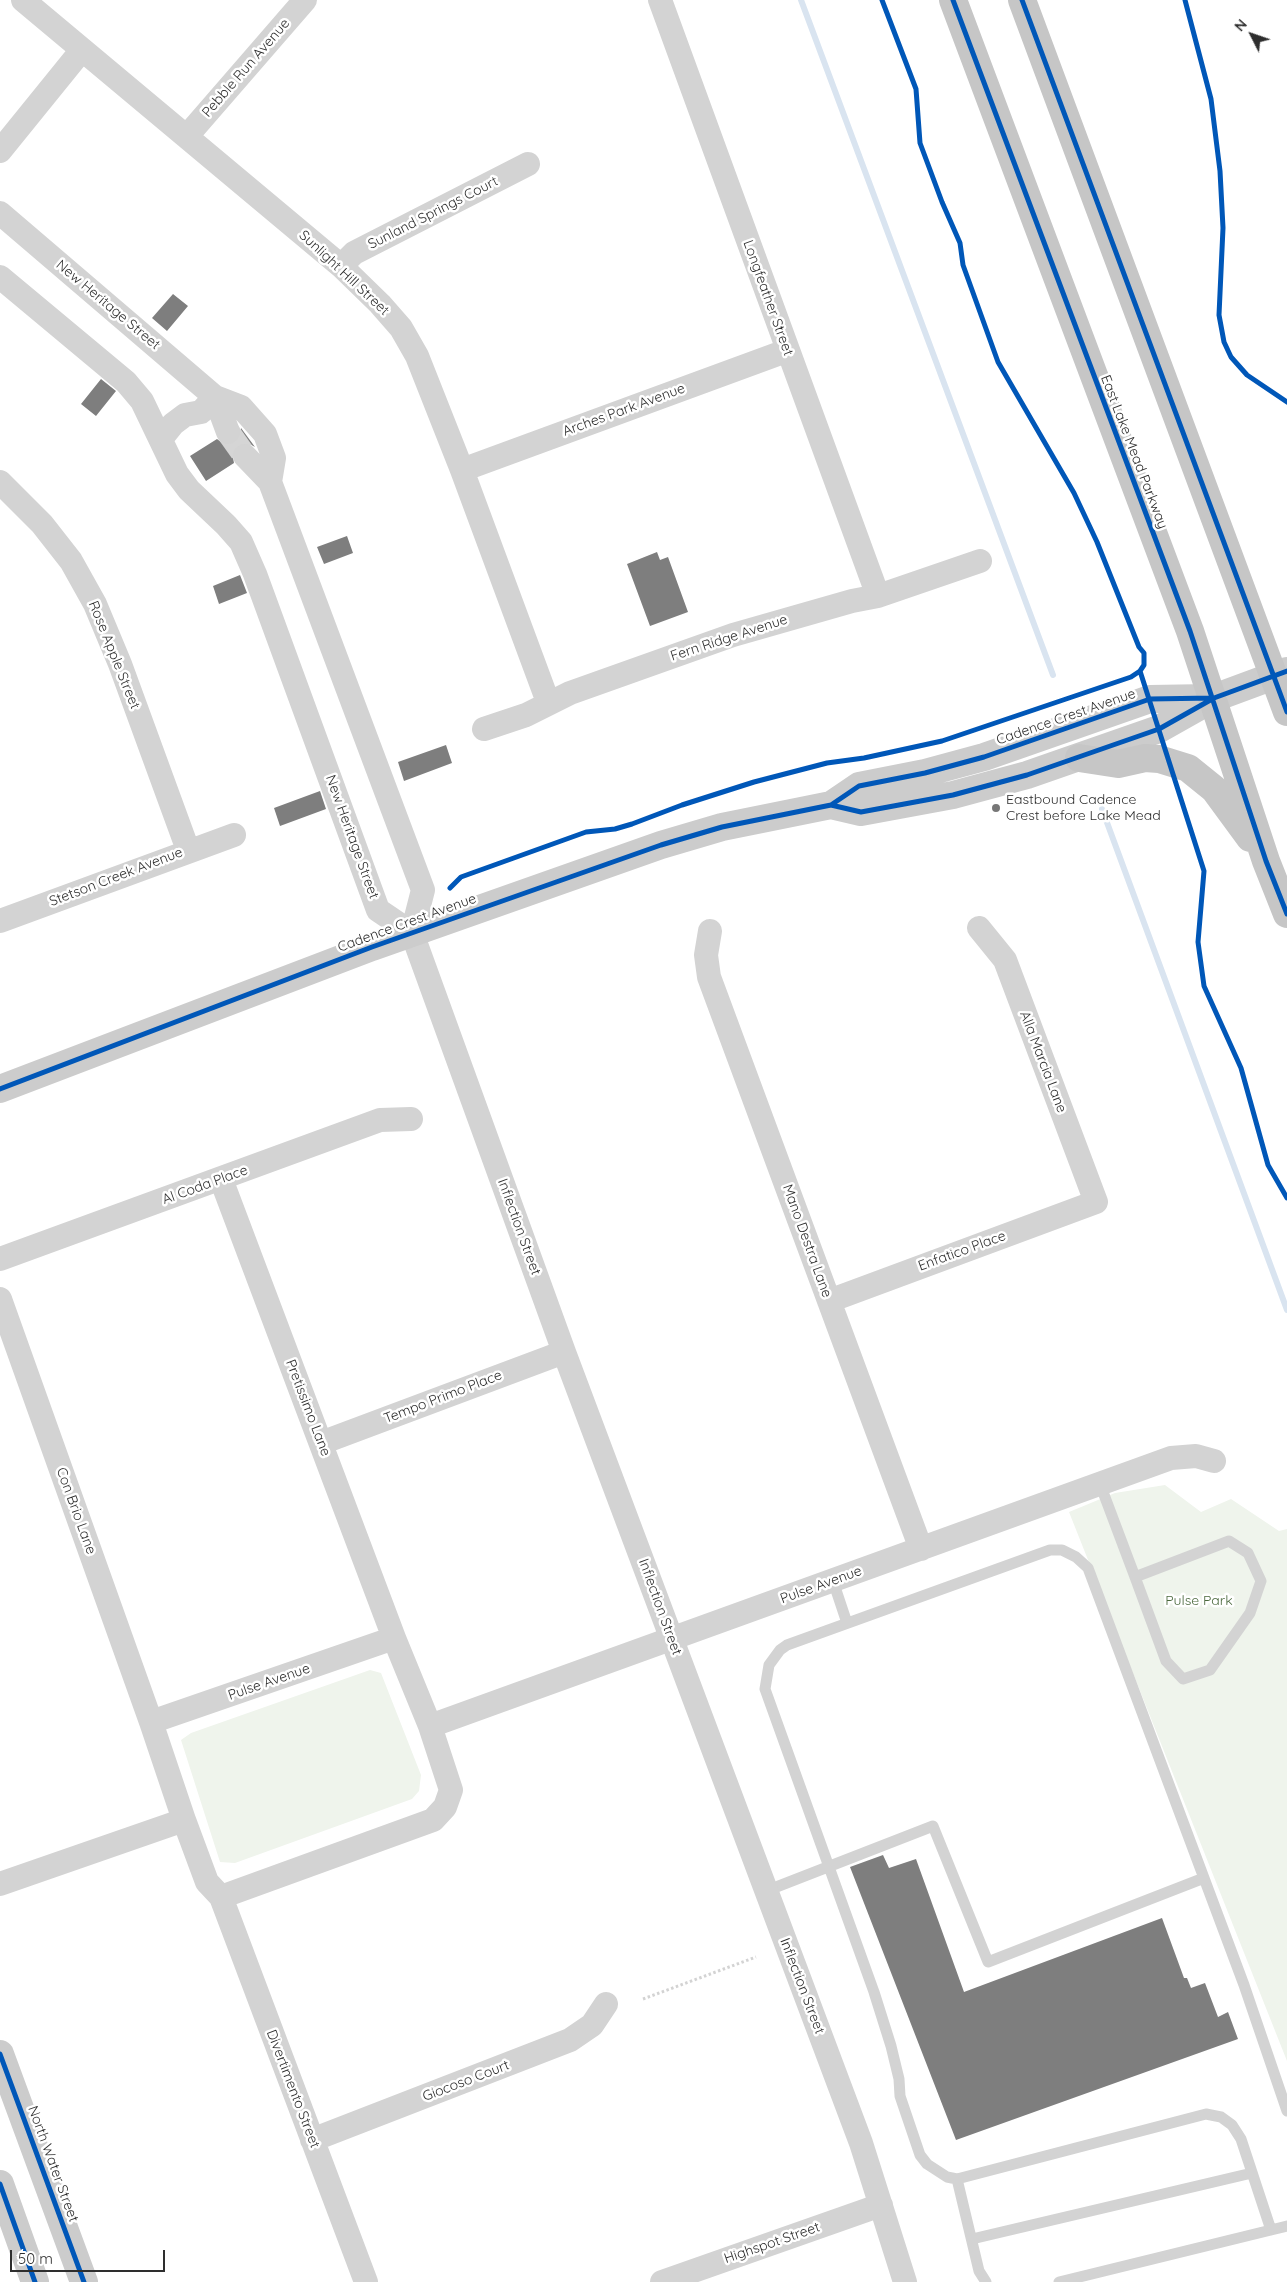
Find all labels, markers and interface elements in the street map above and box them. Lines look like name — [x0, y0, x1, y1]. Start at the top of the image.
north arrow — [1227, 10, 1277, 60]
street label: Pebble Run Avenue — [199, 15, 293, 121]
text: N — [1231, 15, 1251, 35]
street label: Sunland Springs Court — [365, 173, 501, 253]
street label: Sunlight Hill Street — [295, 227, 393, 319]
street label: Longfeather Street — [739, 238, 797, 358]
street label: New Heritage Street — [53, 257, 163, 353]
street label: East Lake Mead Parkway — [1097, 373, 1171, 531]
street label: Arches Park Avenue — [561, 380, 687, 440]
street label: Rose Apple Street — [85, 598, 143, 712]
street label: Fern Ridge Avenue — [668, 611, 790, 665]
street label: Cadence Crest Avenue — [994, 685, 1138, 749]
street label: New Heritage Street — [322, 773, 382, 901]
place label: Eastbound Cadence Crest before Lake Mead — [1006, 792, 1161, 824]
marker: Eastbound Cadence Crest before Lake Mead — [990, 802, 1002, 814]
street label: Stetson Creek Avenue — [47, 844, 185, 910]
street label: Cadence Crest Avenue — [335, 890, 479, 956]
street label: Alla Marcia Lane — [1016, 1009, 1070, 1115]
street label: Al Coda Place — [160, 1162, 250, 1208]
street label: Inflection Street — [494, 1176, 544, 1278]
street label: Mano Destra Lane — [779, 1182, 835, 1300]
street label: Enfatico Place — [916, 1227, 1008, 1275]
street label: Pretissimo Lane — [282, 1357, 334, 1459]
street label: Tempo Primo Place — [382, 1367, 504, 1427]
street label: Con Brio Lane — [53, 1465, 99, 1557]
street label: Inflection Street — [635, 1556, 685, 1658]
street label: Pulse Avenue — [778, 1562, 864, 1608]
park label: Pulse Park — [1165, 1593, 1233, 1609]
street label: Pulse Avenue — [226, 1660, 312, 1704]
street label: Inflection Street — [776, 1936, 828, 2036]
street label: Divertimento Street — [263, 2027, 323, 2151]
street label: Giocoso Court — [420, 2057, 512, 2105]
street label: North Water Street — [24, 2104, 82, 2224]
street label: Highspot Street — [722, 2219, 822, 2267]
scale bar — [12, 2240, 168, 2272]
text: 50 m — [18, 2249, 53, 2268]

